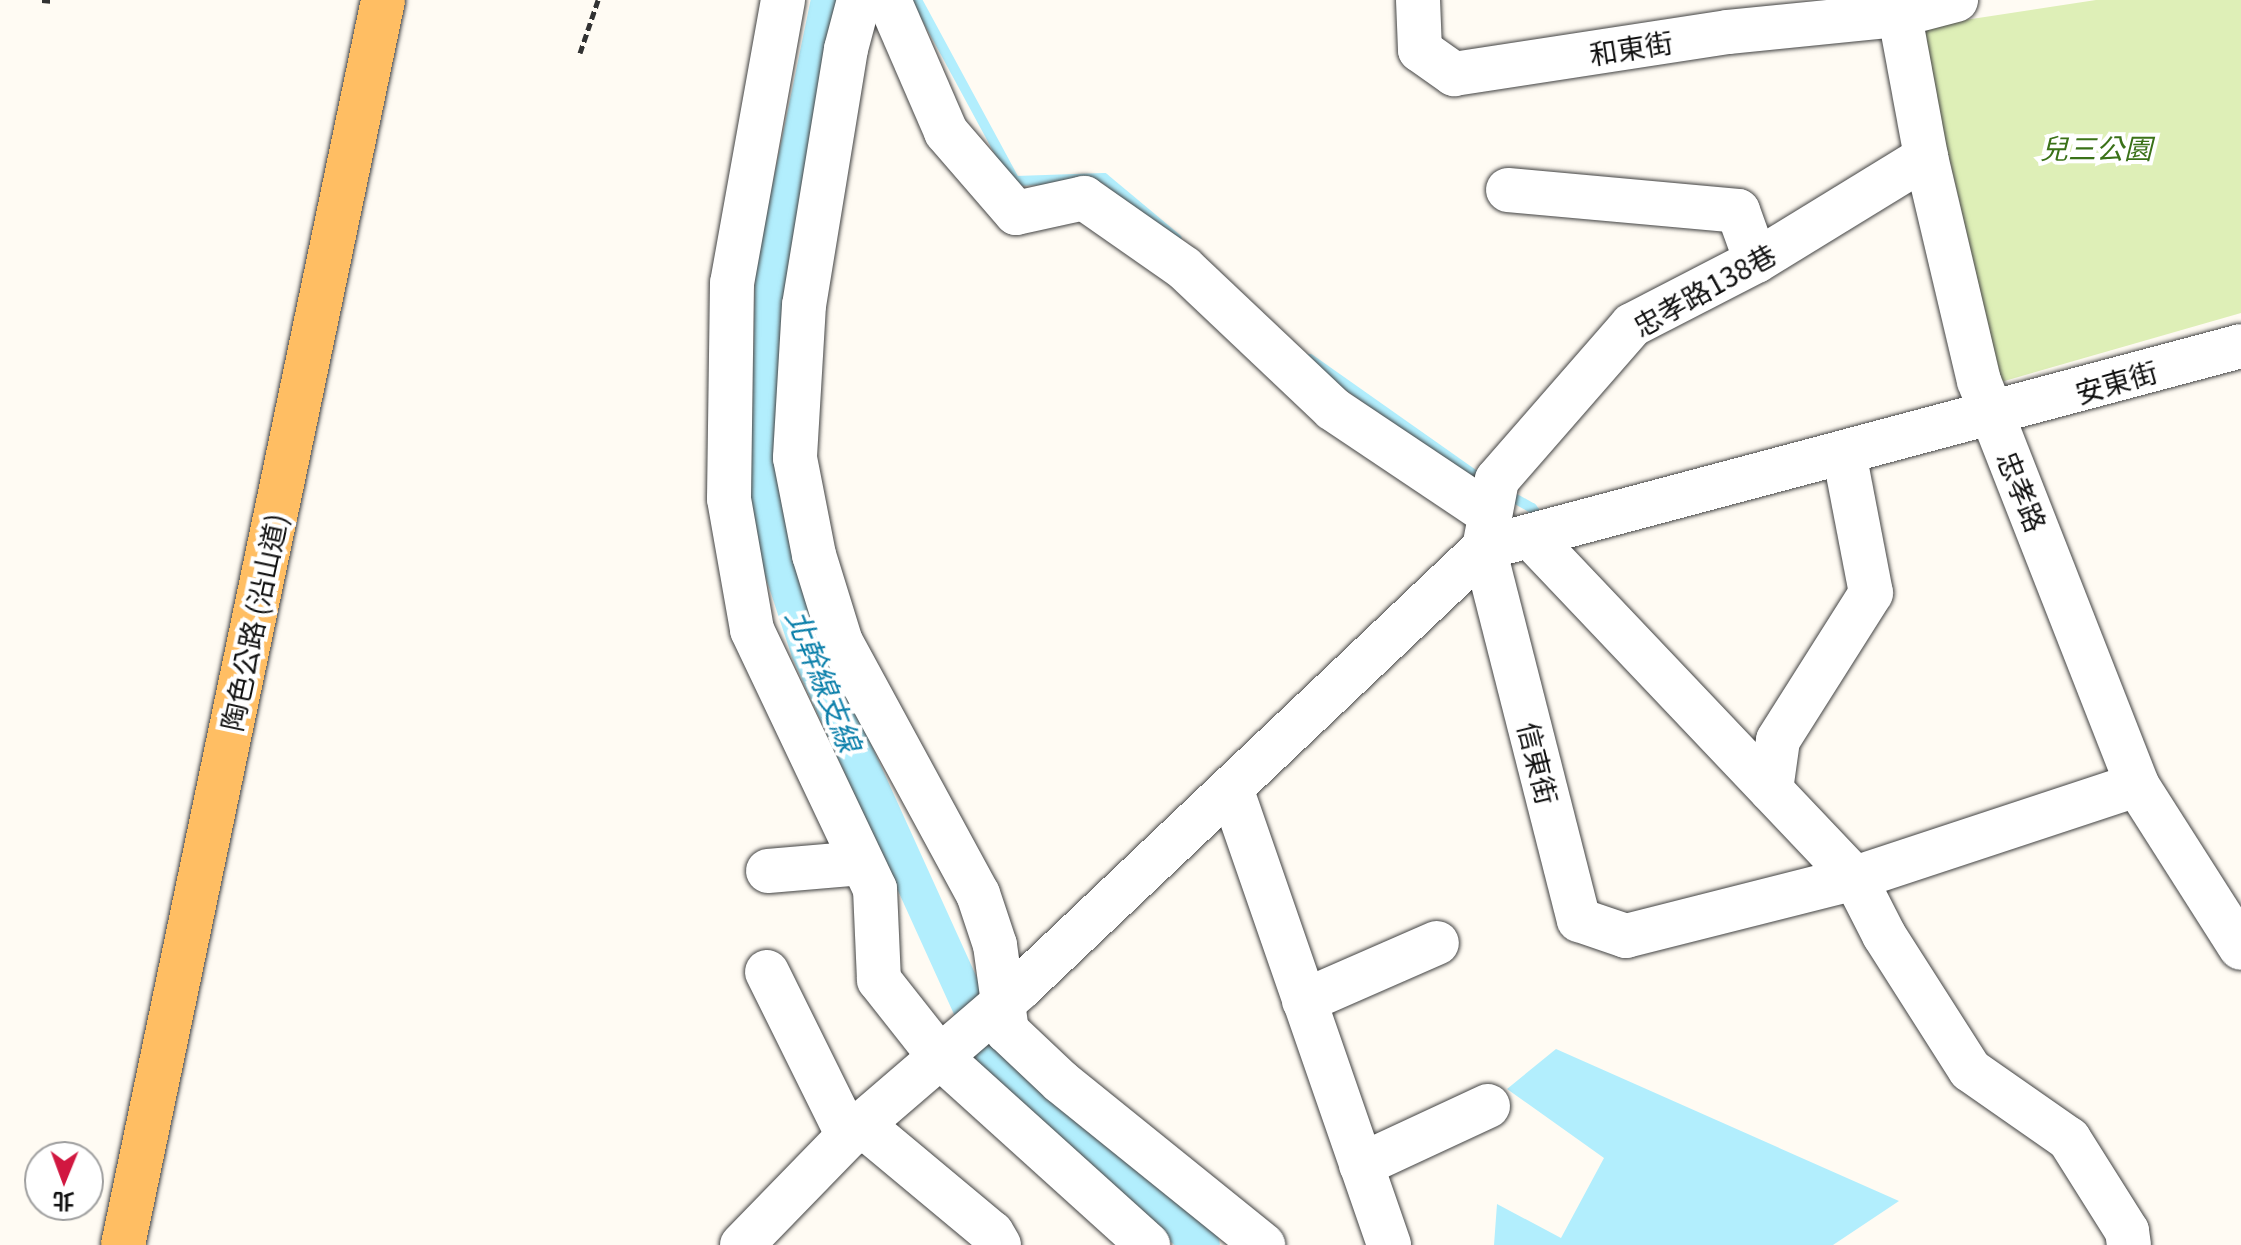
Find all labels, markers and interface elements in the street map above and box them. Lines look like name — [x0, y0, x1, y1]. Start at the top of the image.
street label: 和東街 — [1587, 24, 1675, 70]
park label: 兒三公園 — [2040, 130, 2152, 164]
street label: 忠孝路138巷 — [1626, 236, 1782, 342]
street label: 安東街 — [2071, 353, 2161, 409]
street label: 忠孝路 — [1992, 446, 2054, 536]
street label: 陶色公路 (沿山道) — [214, 510, 292, 734]
water label: 北幹線支線 — [780, 604, 870, 756]
street label: 信東街 — [1513, 718, 1565, 808]
north arrow — [24, 1141, 104, 1221]
text: 北 — [52, 1187, 75, 1219]

